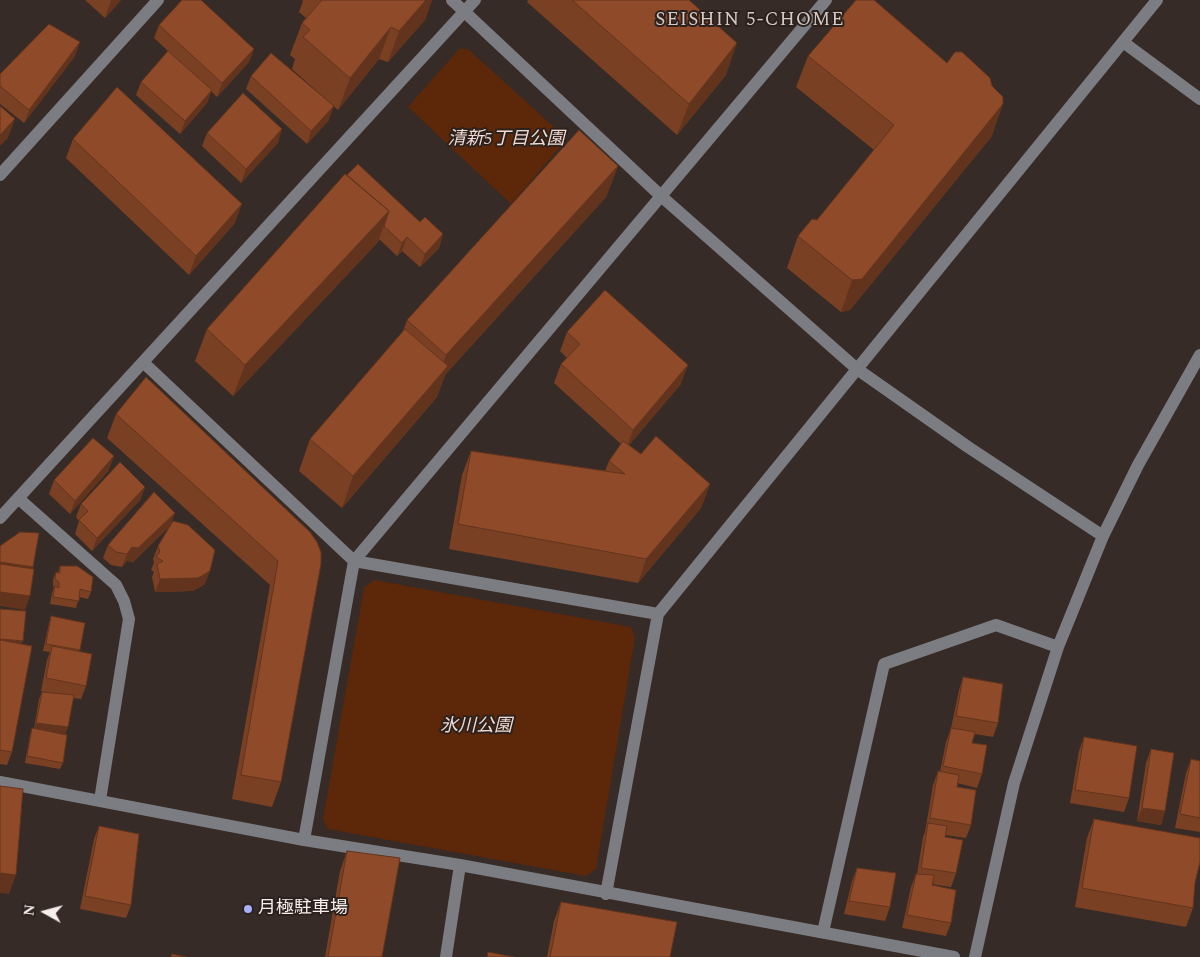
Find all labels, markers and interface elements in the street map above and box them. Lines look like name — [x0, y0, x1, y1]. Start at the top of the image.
district label: SEISHIN 5-CHOME — [653, 10, 847, 32]
park label: 清新5丁目公園 — [448, 129, 564, 151]
park label: 氷川公園 — [440, 716, 512, 738]
north arrow — [20, 887, 70, 937]
place label: 月極駐車場 — [258, 898, 348, 920]
text: N — [18, 903, 41, 917]
marker: 月極駐車場 — [242, 903, 254, 915]

